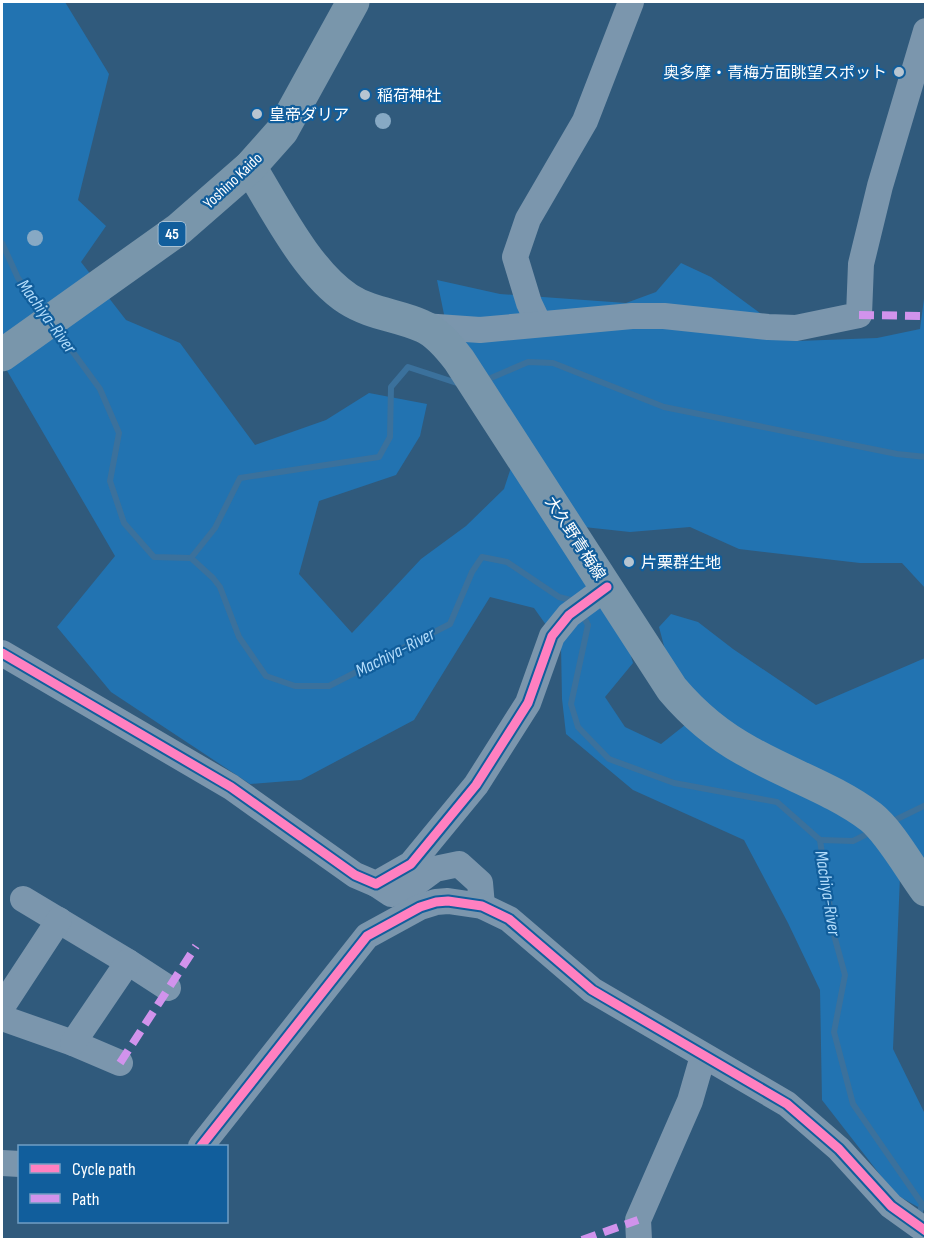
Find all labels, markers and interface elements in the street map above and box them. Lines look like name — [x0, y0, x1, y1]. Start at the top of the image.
place label: 奥多摩・青梅方面眺望スポット — [663, 64, 887, 83]
marker: 奥多摩・青梅方面眺望スポット — [892, 65, 906, 79]
place label: 稲荷神社 — [377, 87, 441, 106]
marker: 稲荷神社 — [358, 88, 372, 102]
place label: 皇帝ダリア — [269, 106, 349, 125]
marker: 皇帝ダリア — [250, 107, 264, 121]
street label: Yoshino Kaido — [200, 149, 266, 213]
road number: 45 — [158, 222, 186, 246]
water label: Machiya-River — [13, 275, 81, 358]
street label: 大久野青梅線 — [541, 493, 609, 584]
place label: 片栗群生地 — [641, 554, 721, 573]
marker: 片栗群生地 — [622, 555, 636, 569]
water label: Machiya-River — [352, 623, 439, 681]
water label: Machiya-River — [810, 849, 845, 938]
legend — [18, 1145, 228, 1223]
text: Cycle path — [72, 1159, 136, 1180]
text: Path — [72, 1189, 100, 1210]

